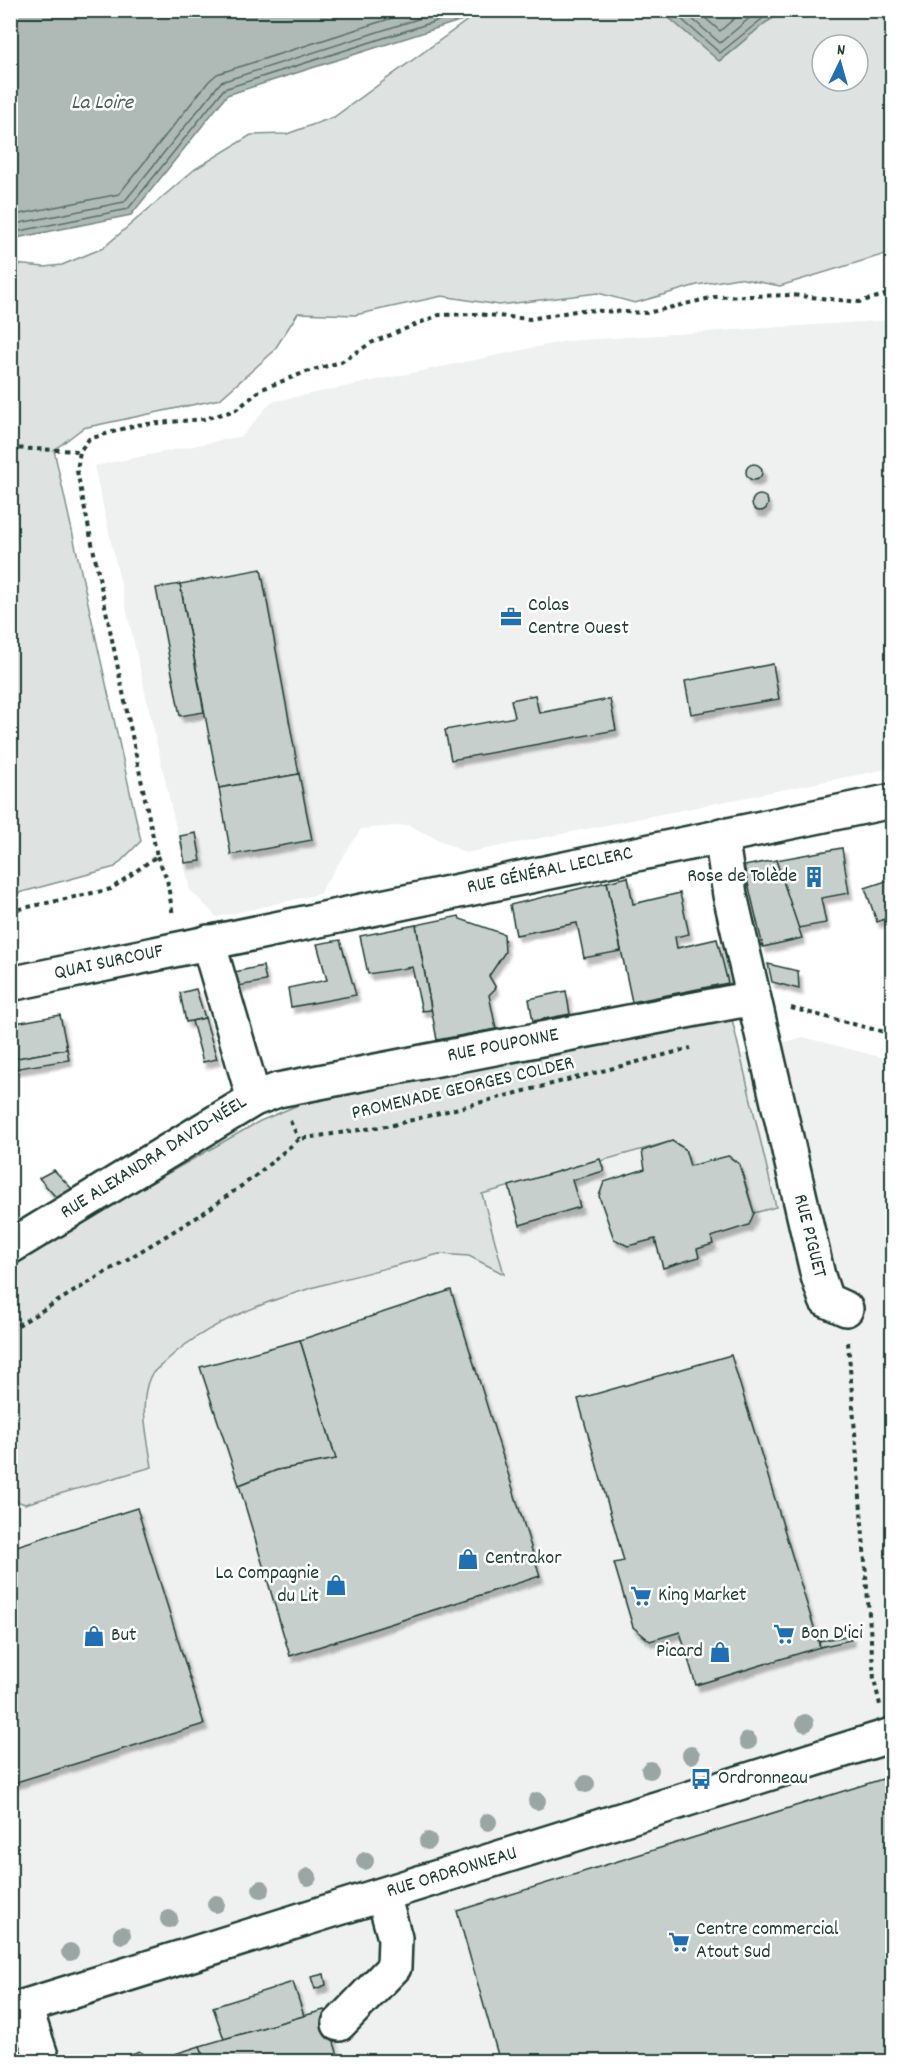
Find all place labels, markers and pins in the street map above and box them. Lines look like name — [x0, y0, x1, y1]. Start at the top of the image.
place label: Colas Centre Ouest — [528, 592, 629, 643]
office icon: Colas Centre Ouest — [499, 605, 523, 629]
place label: Rose de Tolède — [687, 863, 797, 891]
building icon: Rose de Tolède — [802, 865, 826, 889]
place label: Centrakor — [485, 1545, 562, 1573]
shop icon: Centrakor — [456, 1547, 480, 1571]
place label: La Compagnie du Lit — [215, 1560, 319, 1611]
shop icon: La Compagnie du Lit — [324, 1573, 348, 1597]
place label: King Market — [658, 1582, 746, 1610]
supermarket icon: King Market — [629, 1584, 653, 1608]
place label: Bon D'ici — [801, 1620, 863, 1648]
place label: But — [111, 1622, 136, 1650]
supermarket icon: Bon D'ici — [772, 1622, 796, 1646]
shop icon: But — [82, 1624, 106, 1648]
place label: Picard — [656, 1638, 703, 1666]
shop icon: Picard — [708, 1640, 732, 1664]
place label: Ordronneau — [718, 1765, 808, 1793]
bus stop icon: Ordronneau — [689, 1767, 713, 1791]
place label: Centre commercial Atout Sud — [696, 1916, 839, 1967]
supermarket icon: Centre commercial Atout Sud — [667, 1930, 691, 1954]

